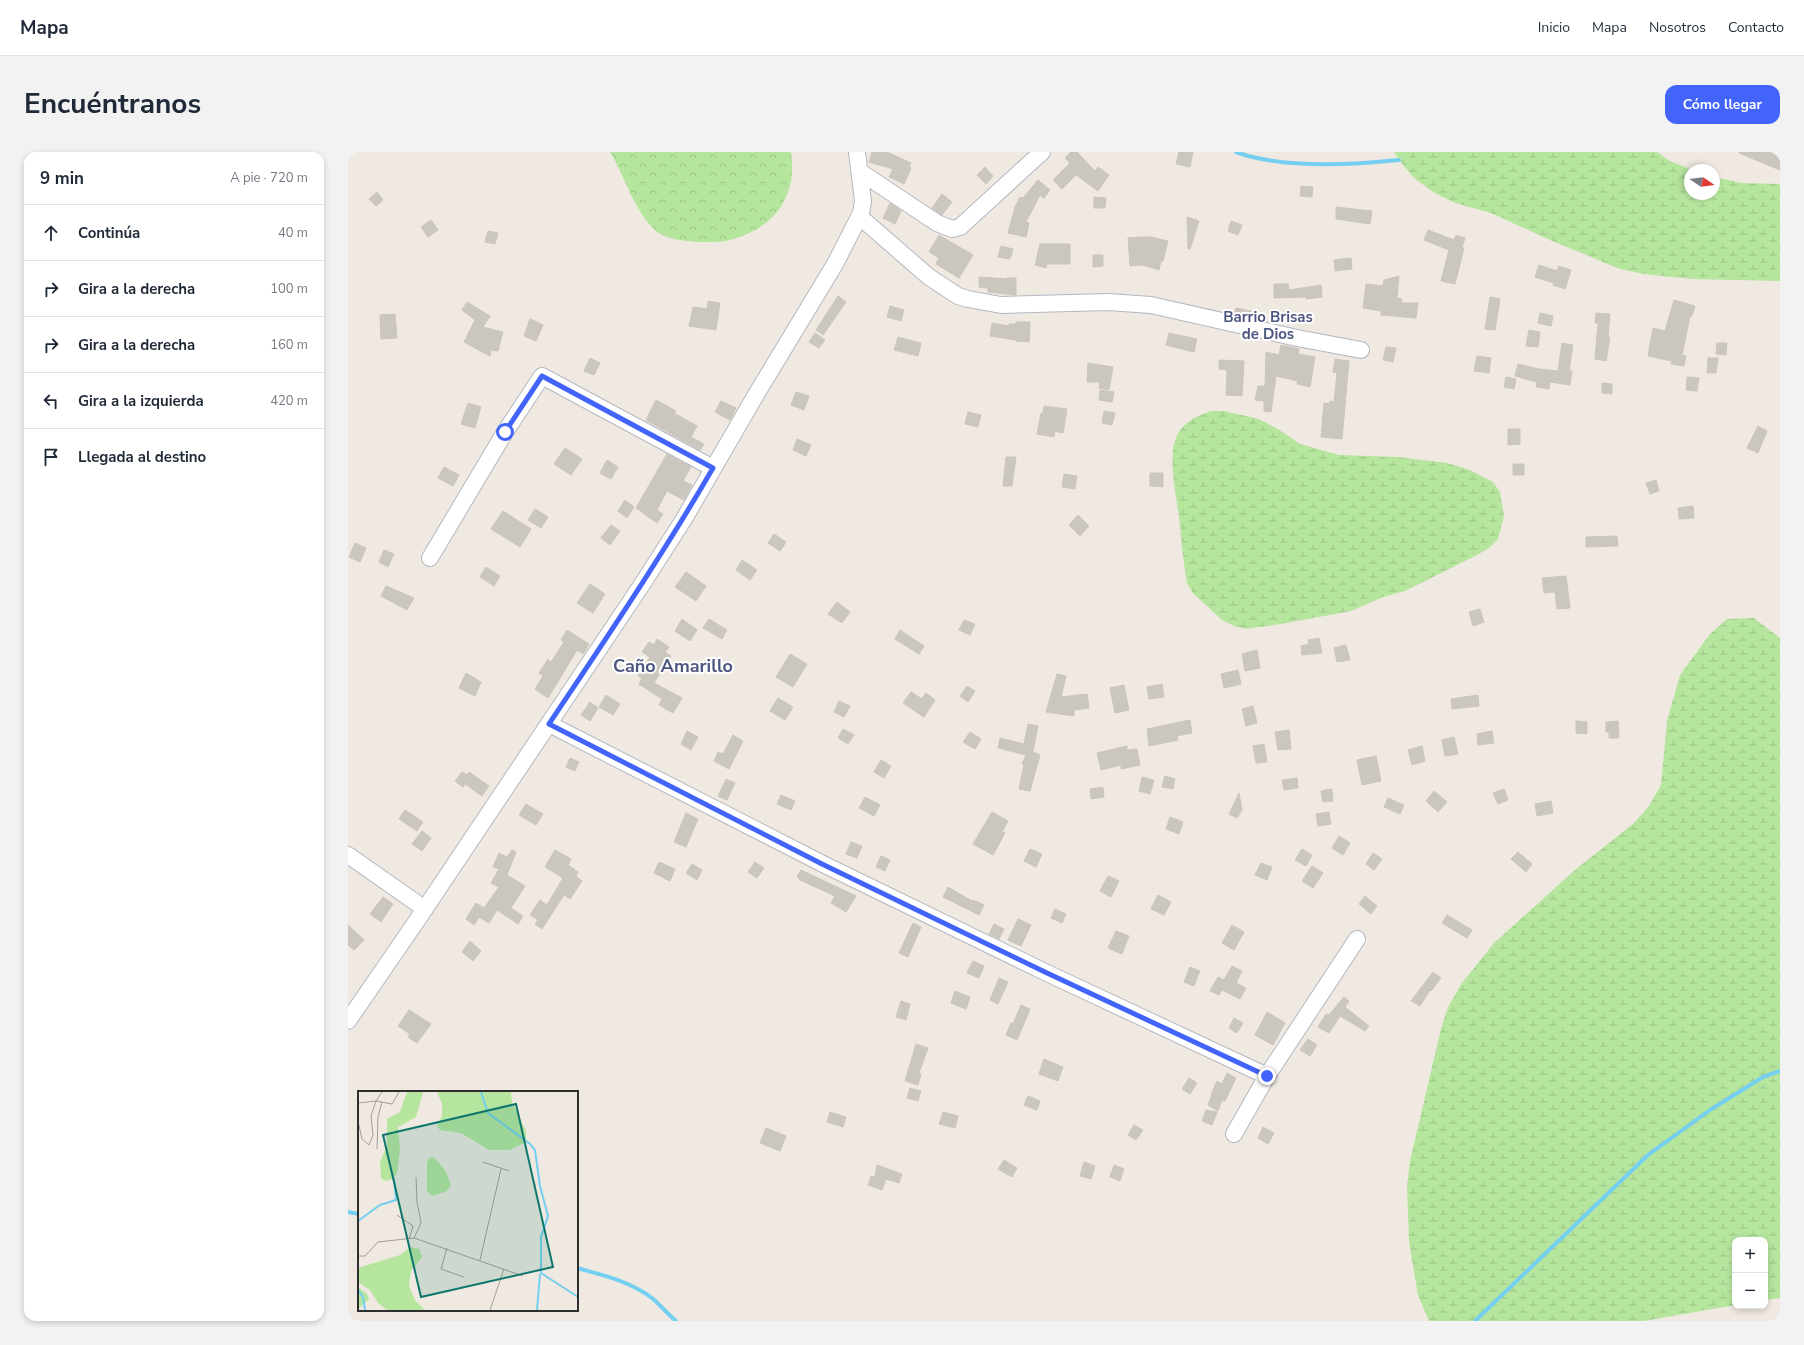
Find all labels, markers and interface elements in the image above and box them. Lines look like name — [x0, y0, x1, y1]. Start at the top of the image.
text: Mapa — [20, 15, 69, 41]
text: Inicio — [1538, 18, 1570, 37]
text: Mapa — [1592, 18, 1627, 37]
text: Nosotros — [1649, 18, 1706, 37]
text: Contacto — [1728, 18, 1784, 37]
text: Encuéntranos — [24, 85, 201, 123]
button: Cómo llegar — [1665, 85, 1780, 124]
north arrow — [1684, 164, 1720, 200]
text: 9 min — [40, 167, 84, 190]
text: A pie · 720 m — [230, 169, 308, 187]
icon: ahead — [40, 222, 62, 244]
text: Continúa — [78, 223, 140, 243]
text: 40 m — [278, 224, 308, 242]
icon: right — [40, 278, 62, 300]
text: Gira a la derecha — [78, 279, 195, 299]
text: 100 m — [270, 280, 308, 298]
district label: Barrio Brisas de Dios — [1223, 307, 1313, 344]
icon: right — [40, 334, 62, 356]
text: Gira a la derecha — [78, 335, 195, 355]
text: 160 m — [270, 336, 308, 354]
icon: left — [40, 390, 62, 412]
text: Gira a la izquierda — [78, 391, 204, 411]
text: 420 m — [270, 392, 308, 410]
route start — [496, 423, 514, 441]
icon: arrive — [40, 446, 62, 468]
text: Llegada al destino — [78, 447, 206, 467]
district label: Caño Amarillo — [613, 654, 733, 678]
route end — [1258, 1067, 1276, 1085]
inset map — [358, 1091, 578, 1311]
map controls — [1732, 1237, 1768, 1309]
button: + — [1732, 1237, 1768, 1273]
button: − — [1732, 1273, 1768, 1309]

